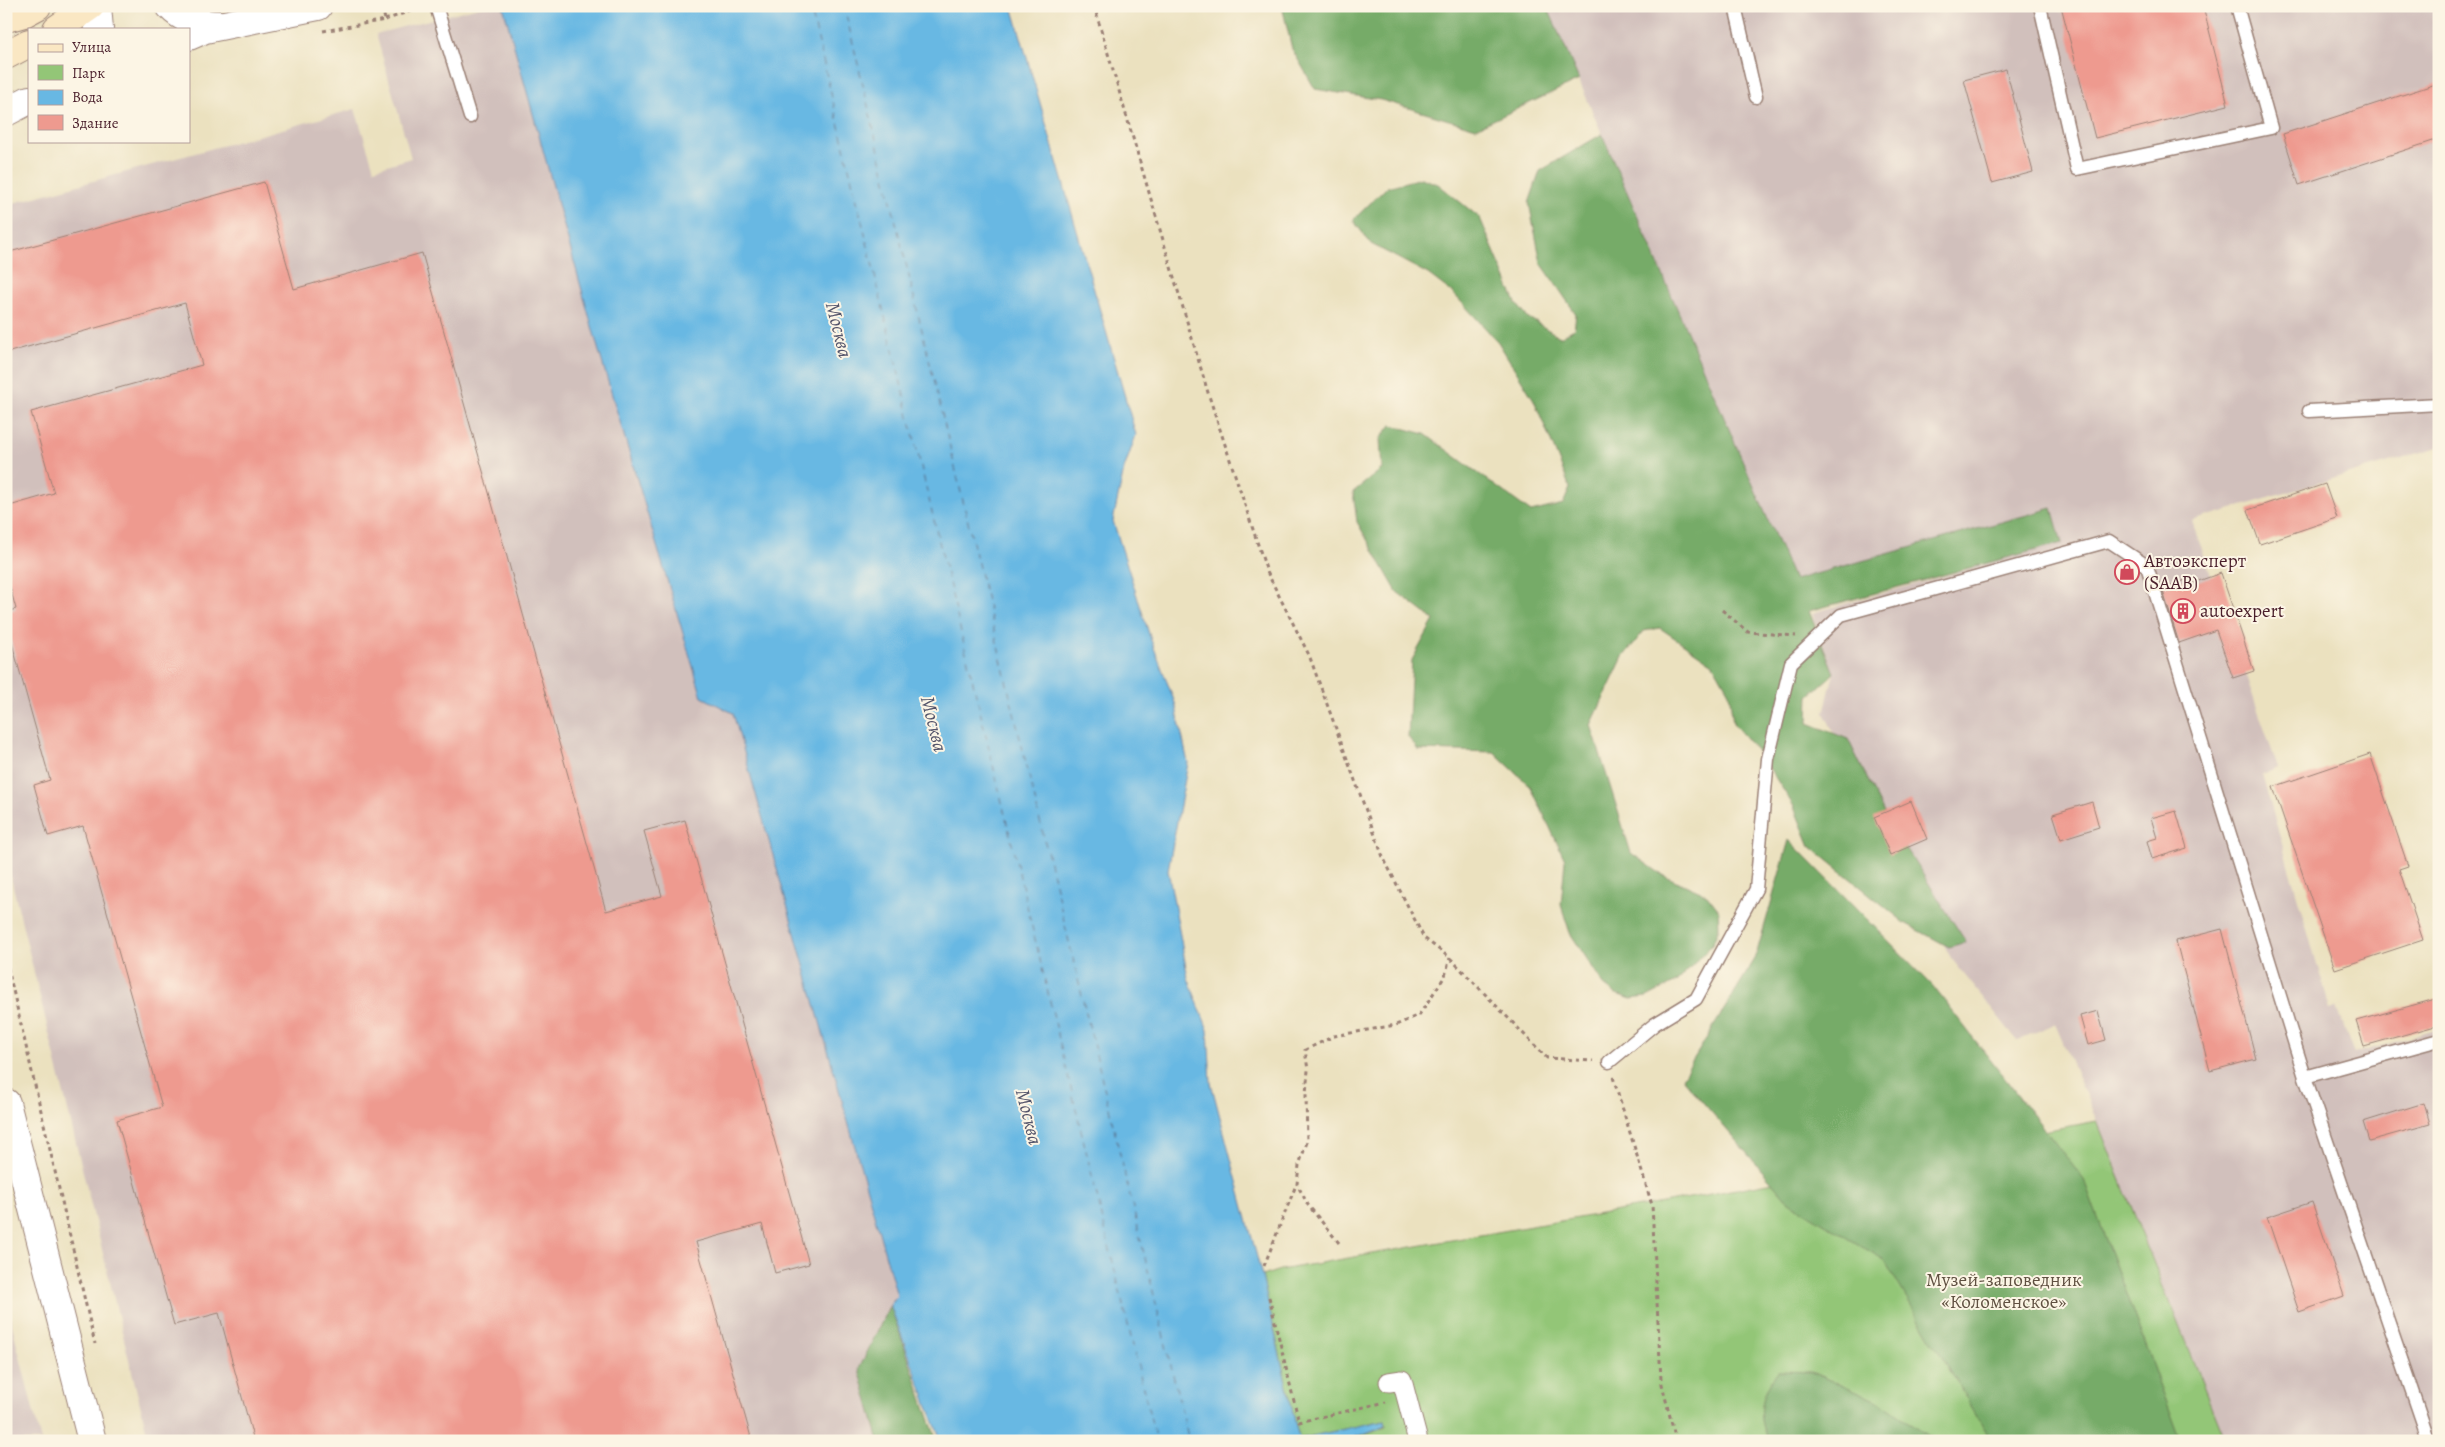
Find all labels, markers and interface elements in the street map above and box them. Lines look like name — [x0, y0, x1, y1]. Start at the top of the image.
legend — [28, 28, 190, 142]
text: Улица — [72, 37, 111, 57]
text: Парк — [72, 63, 105, 83]
text: Вода — [72, 87, 103, 107]
text: Здание — [72, 113, 119, 133]
water label: Москва — [819, 299, 859, 361]
place label: Автоэксперт (SAAB) — [2143, 548, 2247, 596]
shop icon: Автоэксперт (SAAB) — [2114, 559, 2140, 585]
building icon: autoexpert — [2170, 598, 2196, 624]
place label: autoexpert — [2200, 598, 2284, 624]
water label: Москва — [914, 693, 954, 755]
water label: Москва — [1009, 1086, 1049, 1148]
park label: Музей-заповедник «Коломенское» — [1926, 1267, 2082, 1315]

